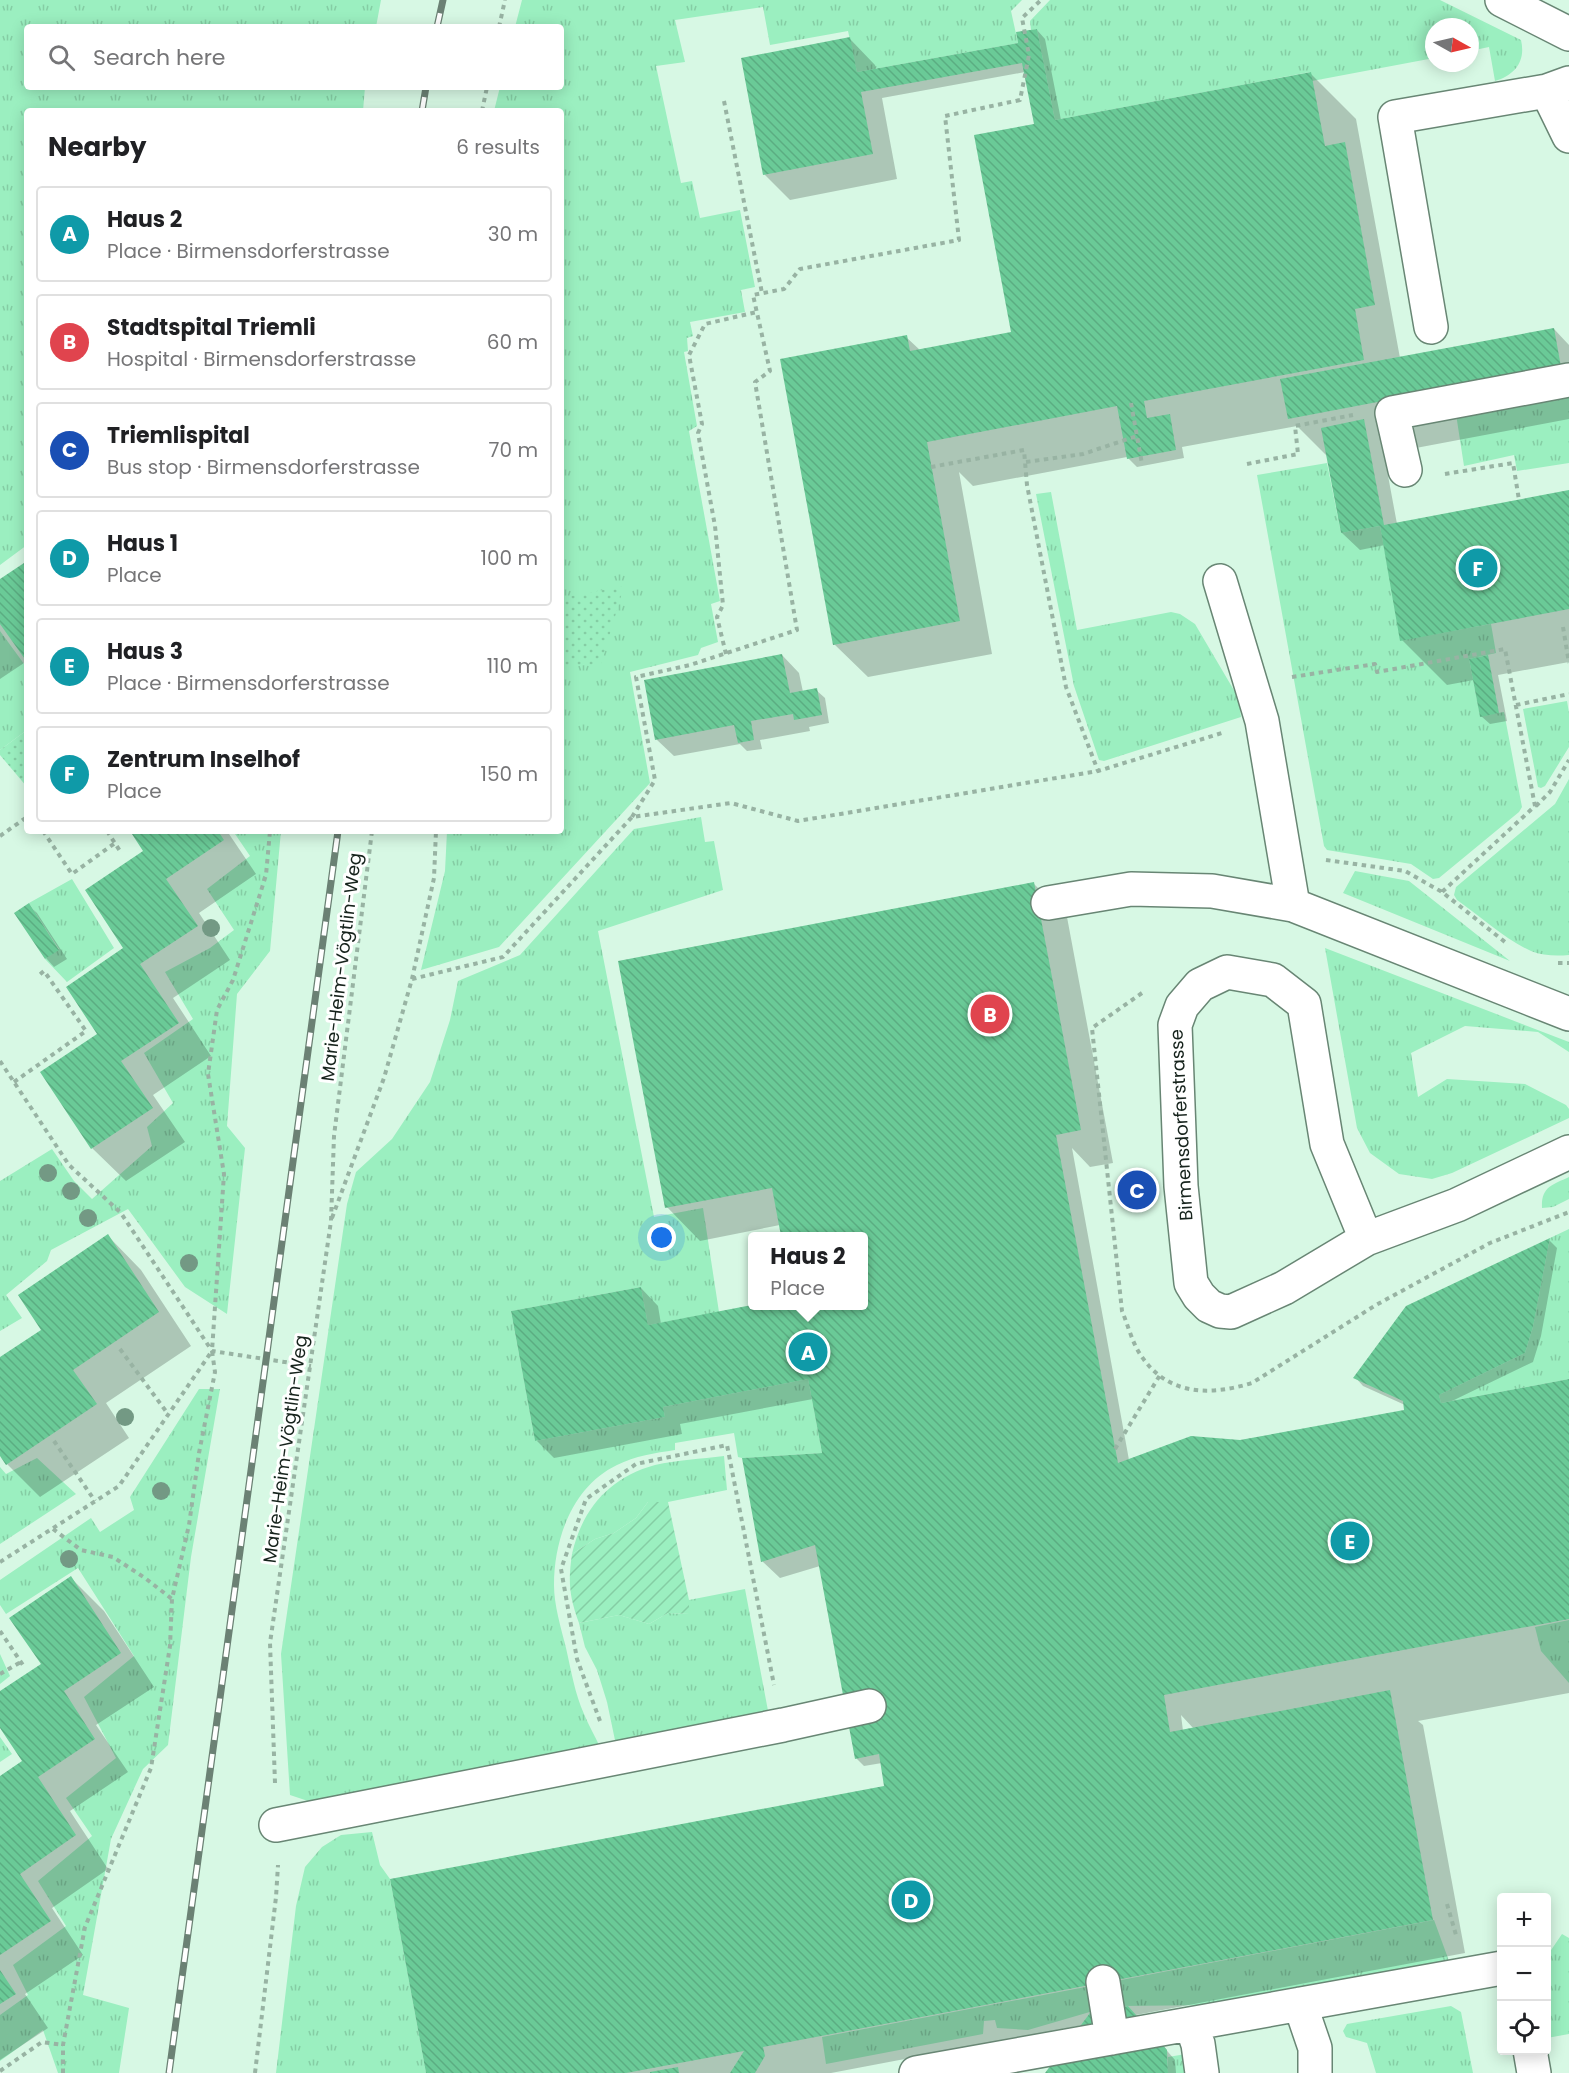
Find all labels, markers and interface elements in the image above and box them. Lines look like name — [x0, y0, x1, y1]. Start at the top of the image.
north arrow — [1425, 18, 1479, 72]
search box — [24, 24, 564, 90]
icon: search — [45, 41, 78, 74]
text: Search here — [93, 42, 226, 73]
text: Nearby — [48, 129, 146, 165]
text: 6 results — [456, 133, 540, 161]
text: Haus 2 — [107, 204, 182, 235]
text: A — [62, 220, 77, 248]
text: 30 m — [488, 220, 538, 248]
text: Place · Birmensdorferstrasse — [107, 237, 390, 265]
text: Stadtspital Triemli — [107, 312, 316, 343]
text: B — [63, 328, 76, 356]
text: 60 m — [487, 328, 538, 356]
text: Hospital · Birmensdorferstrasse — [107, 345, 416, 373]
text: Triemlispital — [107, 420, 250, 451]
text: C — [62, 436, 77, 464]
text: 70 m — [489, 436, 538, 464]
text: Bus stop · Birmensdorferstrasse — [107, 453, 420, 481]
text: Haus 1 — [107, 528, 178, 559]
text: D — [62, 544, 77, 572]
text: 100 m — [481, 544, 538, 572]
pin: F — [1458, 546, 1498, 590]
text: Place — [107, 561, 162, 589]
text: Haus 3 — [107, 636, 183, 667]
text: E — [64, 652, 75, 680]
text: 110 m — [487, 652, 538, 680]
text: Place · Birmensdorferstrasse — [107, 669, 390, 697]
text: Zentrum Inselhof — [107, 744, 300, 775]
text: F — [64, 760, 75, 788]
text: 150 m — [481, 760, 538, 788]
text: Place — [107, 777, 162, 805]
street label: Marie-Heim-Vögtlin-Weg — [315, 851, 367, 1083]
pin: B — [970, 992, 1010, 1036]
street label: Birmensdorferstrasse — [1163, 1029, 1199, 1221]
pin: C — [1118, 1168, 1156, 1212]
your location — [647, 1223, 676, 1252]
popup — [748, 1232, 868, 1310]
text: Haus 2 — [770, 1241, 846, 1272]
text: Place — [770, 1274, 825, 1302]
pin: A — [788, 1330, 828, 1374]
street label: Marie-Heim-Vögtlin-Weg — [257, 1333, 313, 1565]
pin: E — [1330, 1518, 1370, 1564]
pin: D — [892, 1878, 930, 1922]
map controls — [1497, 1893, 1551, 2055]
button: + — [1497, 1893, 1551, 1947]
button: − — [1497, 1947, 1551, 2001]
button: locate — [1497, 2001, 1551, 2055]

